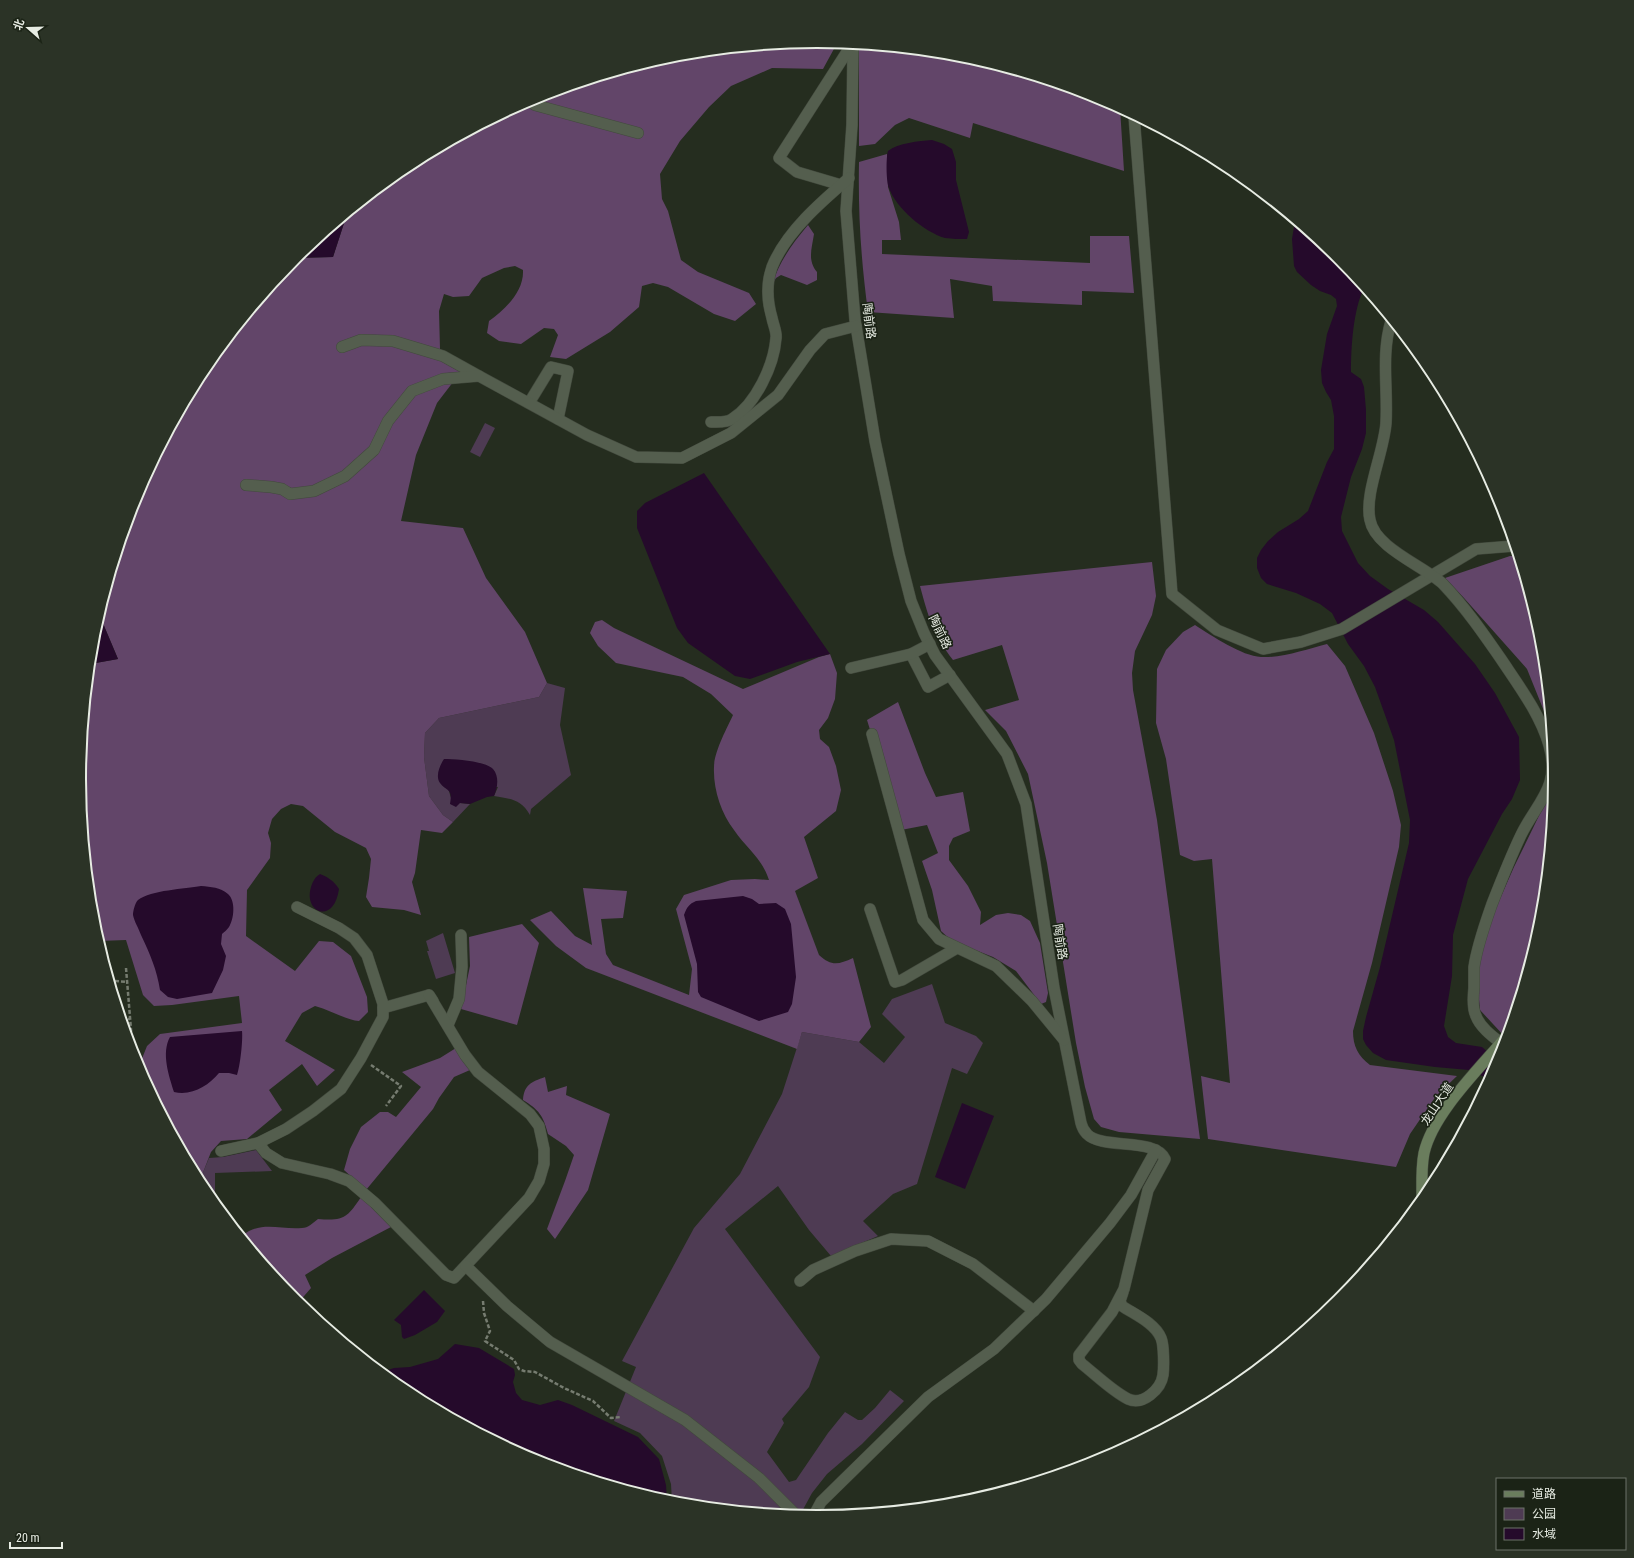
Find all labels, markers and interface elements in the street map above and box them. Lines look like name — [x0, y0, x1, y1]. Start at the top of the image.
north arrow — [8, 8, 48, 48]
text: 北 — [11, 17, 27, 32]
street label: 陶前路 — [860, 302, 878, 340]
street label: 陶前路 — [926, 613, 954, 651]
street label: 陶前路 — [1050, 923, 1070, 961]
street label: 龙山大道 — [1418, 1080, 1456, 1128]
legend — [1496, 1478, 1626, 1550]
text: 道路 — [1532, 1487, 1556, 1501]
text: 公园 — [1532, 1507, 1556, 1521]
scale bar — [10, 1524, 62, 1550]
text: 水域 — [1532, 1527, 1556, 1541]
text: 20 m — [16, 1531, 40, 1545]

